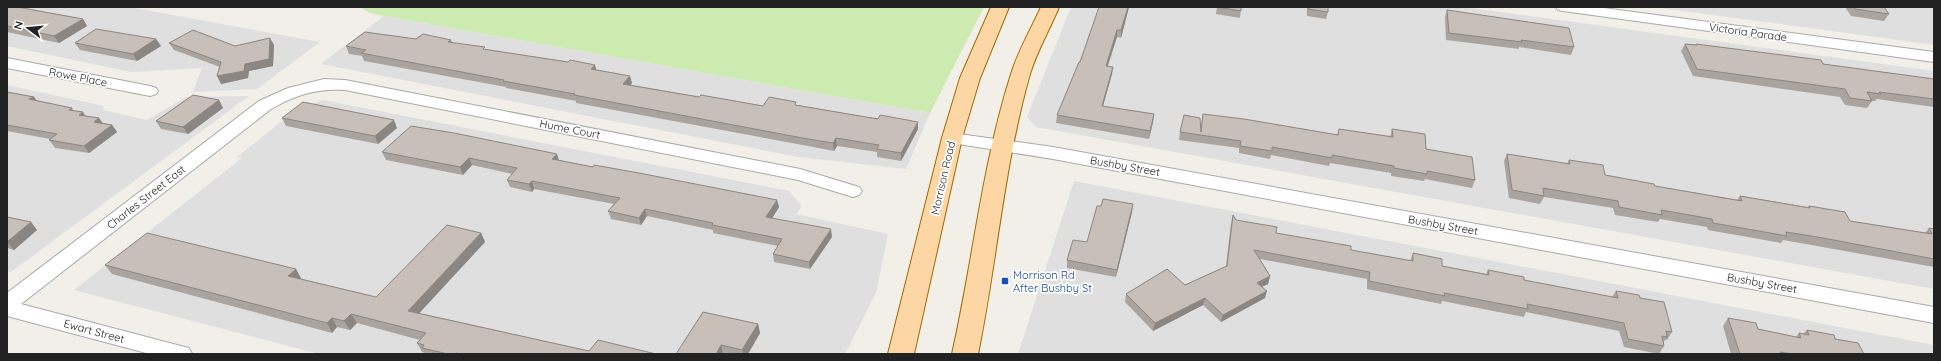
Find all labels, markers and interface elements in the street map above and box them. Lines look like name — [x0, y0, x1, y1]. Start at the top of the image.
north arrow — [8, 8, 48, 48]
text: N — [11, 19, 26, 31]
street label: Victoria Parade — [1708, 20, 1788, 44]
street label: Rowe Place — [48, 64, 108, 90]
street label: Hume Court — [538, 116, 602, 142]
street label: Morrison Road — [928, 140, 958, 216]
street label: Bushby Street — [1089, 153, 1161, 179]
street label: Charles Street East — [104, 162, 188, 232]
street label: Bushby Street — [1407, 212, 1479, 238]
place label: Morrison Rd After Bushby St — [1013, 268, 1092, 295]
street label: Bushby Street — [1726, 270, 1798, 296]
marker: Morrison Rd After Bushby St — [1000, 276, 1010, 286]
street label: Ewart Street — [62, 316, 126, 346]

